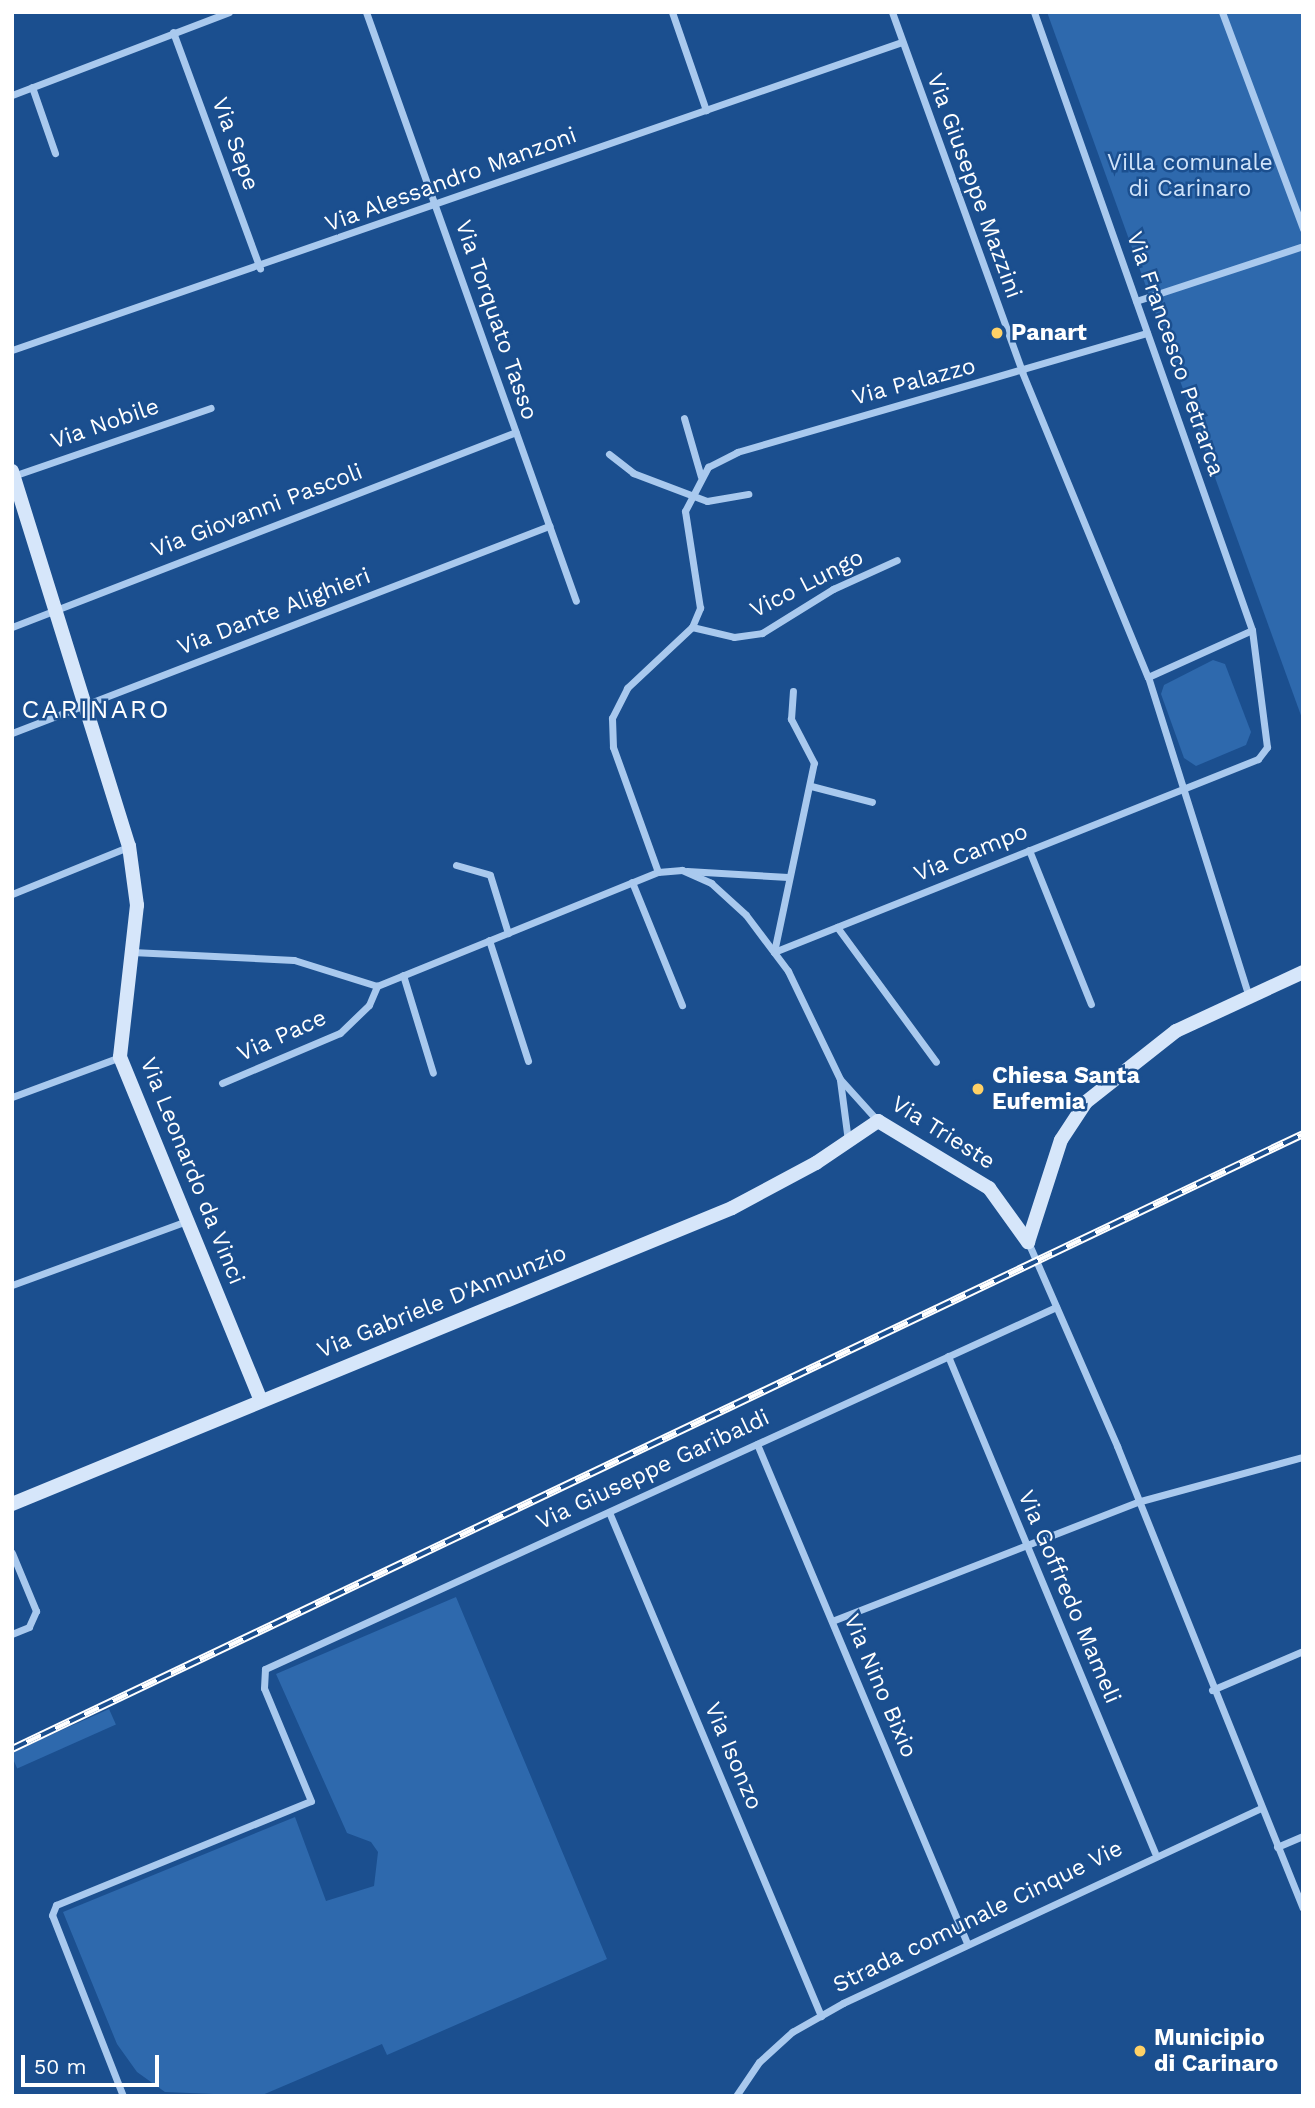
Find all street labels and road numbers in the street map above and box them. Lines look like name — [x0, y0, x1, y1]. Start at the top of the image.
street label: Via Giuseppe Mazzini — [920, 70, 1028, 302]
street label: Via Sepe — [205, 93, 265, 195]
street label: Via Alessandro Manzoni — [321, 121, 581, 239]
street label: Via Torquato Tasso — [449, 216, 543, 424]
street label: Via Francesco Petrarca — [1120, 228, 1230, 480]
street label: Via Palazzo — [849, 352, 979, 412]
street label: Via Nobile — [47, 393, 163, 455]
street label: Via Giovanni Pascoli — [147, 458, 367, 564]
street label: Vico Lungo — [746, 544, 868, 624]
street label: Via Dante Alighieri — [173, 562, 375, 662]
street label: Via Campo — [910, 818, 1032, 888]
street label: Via Pace — [233, 1004, 331, 1068]
street label: Via Leonardo da Vinci — [133, 1053, 251, 1289]
street label: Via Trieste — [886, 1090, 1000, 1176]
street label: Via Gabriele D'Annunzio — [313, 1239, 571, 1365]
street label: Via Giuseppe Garibaldi — [532, 1404, 774, 1536]
street label: Via Goffredo Mameli — [1011, 1486, 1127, 1708]
street label: Via Nino Bixio — [837, 1610, 923, 1762]
street label: Via Isonzo — [698, 1698, 768, 1814]
street label: Strada comunale Cinque Vie — [828, 1834, 1128, 2000]

